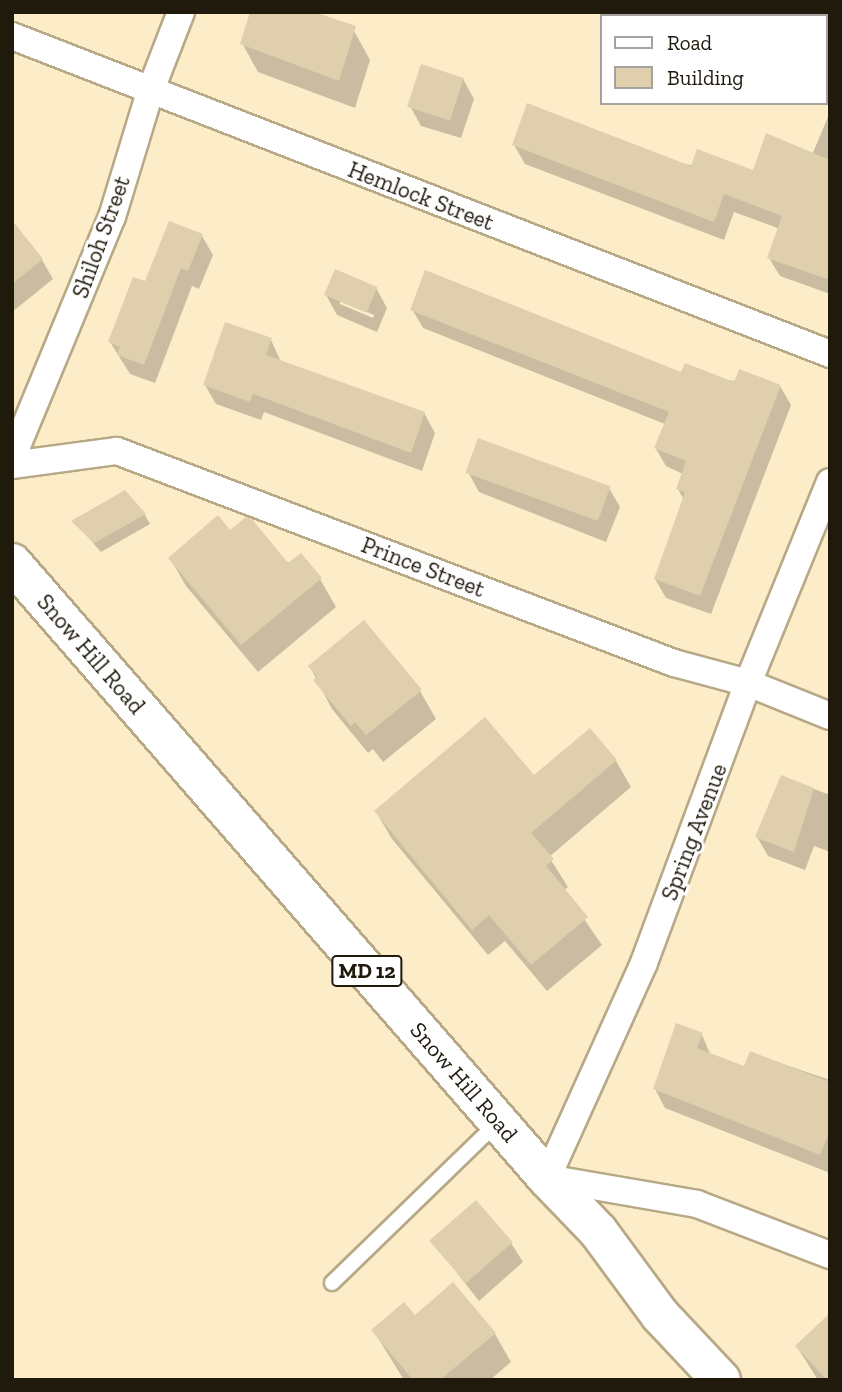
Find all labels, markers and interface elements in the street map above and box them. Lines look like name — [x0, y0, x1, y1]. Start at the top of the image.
legend — [600, 14, 828, 105]
text: Road — [667, 30, 712, 55]
text: Building — [667, 65, 744, 90]
street label: Hemlock Street — [344, 156, 498, 236]
street label: Shiloh Street — [66, 172, 136, 302]
street label: Prince Street — [357, 531, 489, 603]
street label: Snow Hill Road — [31, 588, 151, 720]
street label: Spring Avenue — [655, 759, 733, 905]
road number: MD 12 — [330, 954, 404, 988]
street label: Snow Hill Road — [404, 1016, 524, 1148]

